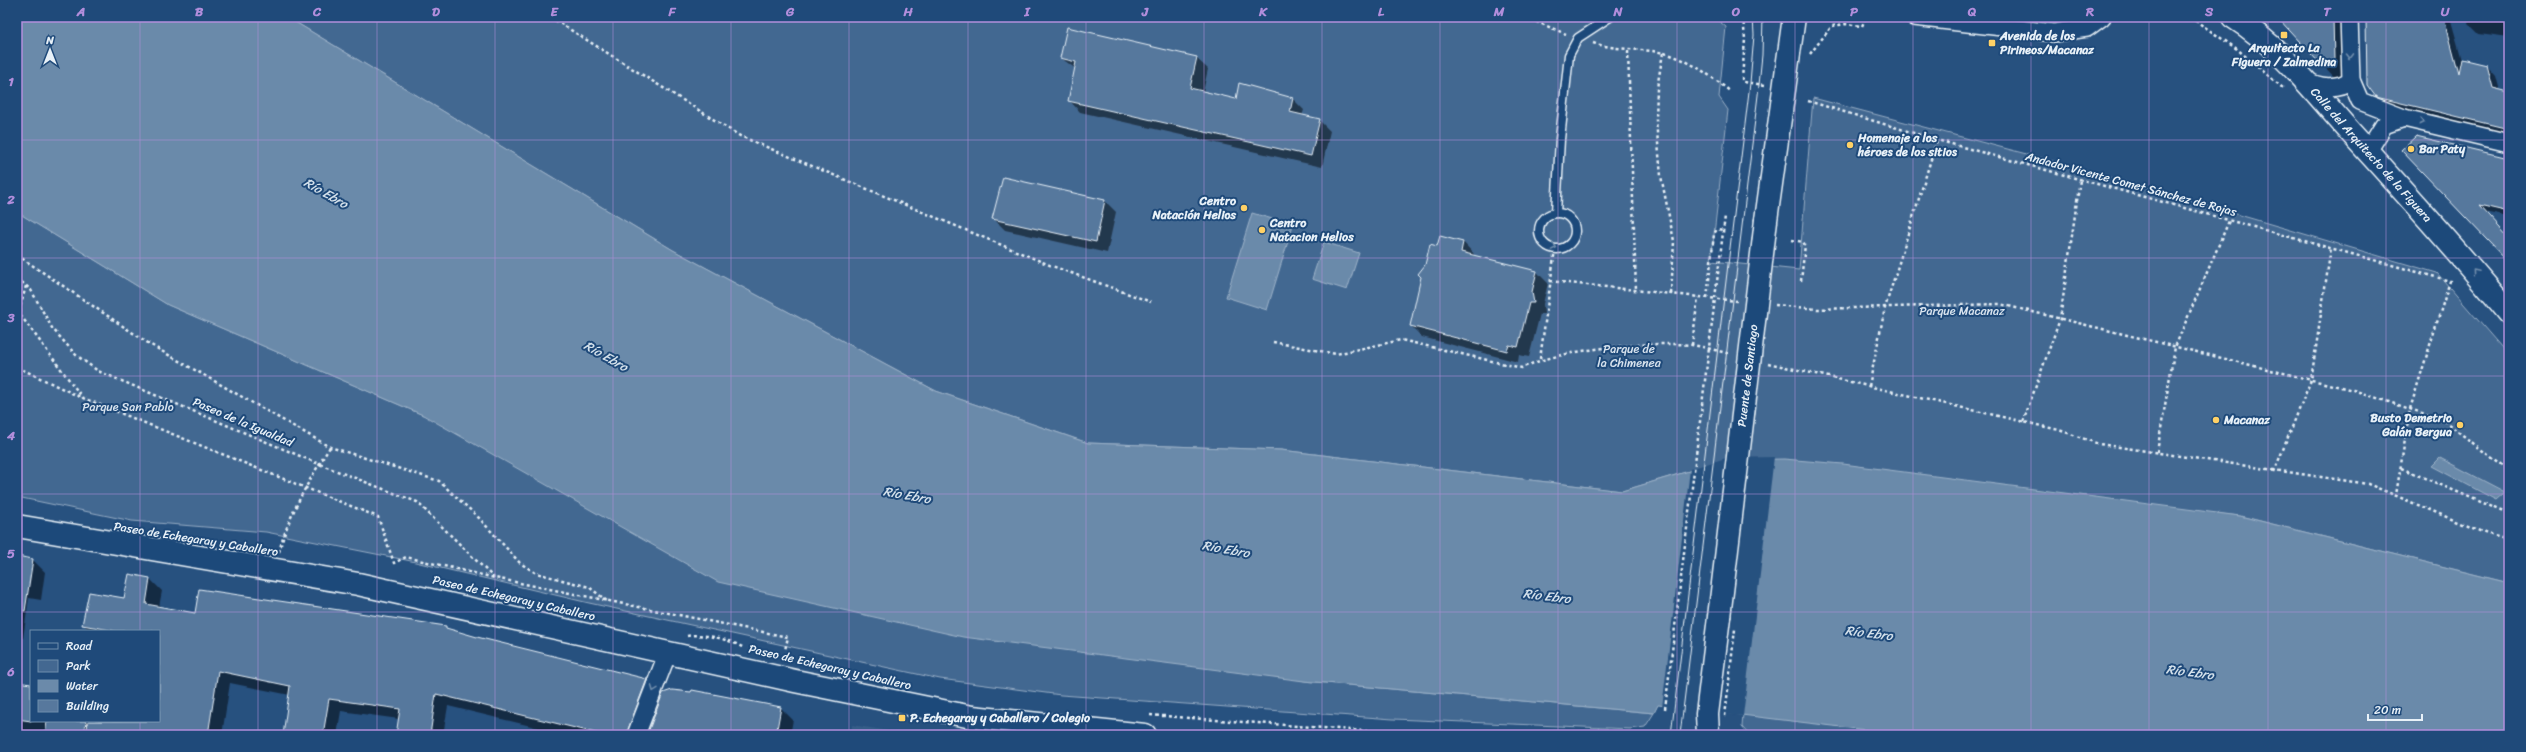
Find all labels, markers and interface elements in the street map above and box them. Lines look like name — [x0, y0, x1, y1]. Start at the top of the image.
text: A — [76, 0, 85, 23]
text: B — [195, 0, 204, 23]
text: C — [312, 0, 322, 23]
text: D — [432, 0, 440, 23]
text: E — [550, 0, 559, 23]
text: F — [667, 0, 676, 23]
text: G — [785, 0, 795, 23]
text: H — [902, 0, 913, 23]
text: I — [1023, 0, 1031, 23]
text: J — [1141, 0, 1149, 23]
text: K — [1258, 0, 1268, 23]
text: L — [1378, 0, 1385, 23]
text: M — [1493, 0, 1505, 23]
text: N — [1612, 0, 1623, 23]
text: O — [1731, 0, 1741, 23]
text: P — [1850, 0, 1858, 23]
text: Q — [1967, 0, 1977, 23]
text: R — [2085, 0, 2094, 23]
text: S — [2204, 0, 2214, 23]
text: T — [2323, 0, 2332, 23]
text: U — [2441, 0, 2451, 23]
place label: Avenida de los Pirineos/Macanaz — [1999, 25, 2094, 61]
north arrow — [30, 30, 70, 70]
marker: Arquitecto La Figuera / Zalmedina — [2279, 30, 2289, 40]
text: N — [45, 31, 54, 50]
place label: Arquitecto La Figuera / Zalmedina — [2231, 37, 2336, 73]
marker: Avenida de los Pirineos/Macanaz — [1987, 38, 1997, 48]
one-way arrow — [2346, 53, 2355, 59]
text: 1 — [8, 70, 14, 93]
street label: Calle del Arquitecto de la Figuera — [2305, 82, 2438, 228]
one-way arrow — [2419, 118, 2426, 126]
place label: Homenaje a los héroes de los sitios — [1857, 127, 1958, 163]
place label: Bar Paty — [2419, 138, 2466, 160]
marker: Homenaje a los héroes de los sitios — [1845, 140, 1855, 150]
marker: Bar Paty — [2406, 144, 2416, 154]
street label: Andador Vicente Comet Sánchez de Rojas — [2022, 145, 2240, 223]
water label: Río Ebro — [300, 171, 354, 216]
text: 2 — [6, 188, 15, 211]
place label: Centro Natación Helios — [1152, 190, 1237, 226]
marker: Centro Natación Helios — [1239, 203, 1249, 213]
place label: Centro Natacion Helios — [1269, 212, 1354, 248]
marker: Centro Natacion Helios — [1257, 225, 1267, 235]
one-way arrow — [1551, 243, 1558, 251]
one-way arrow — [2473, 269, 2480, 277]
park label: Parque Macanaz — [1919, 300, 2005, 322]
text: 3 — [6, 306, 15, 329]
street label: Puente de Santiago — [1731, 323, 1765, 428]
water label: Río Ebro — [580, 334, 634, 379]
park label: Parque de la Chimenea — [1597, 338, 1662, 374]
street label: Paseo de la Igualdad — [189, 391, 298, 454]
park label: Parque San Pablo — [82, 396, 174, 418]
place label: Busto Demetrio Galán Bergua — [2370, 407, 2452, 443]
place label: Macanaz — [2223, 409, 2270, 431]
marker: Macanaz — [2211, 415, 2221, 425]
marker: Busto Demetrio Galán Bergua — [2455, 420, 2465, 430]
text: 4 — [6, 424, 16, 447]
water label: Río Ebro — [881, 480, 934, 511]
street label: Paseo de Echegaray y Caballero — [112, 515, 280, 563]
water label: Río Ebro — [1200, 534, 1253, 565]
text: 5 — [7, 542, 15, 565]
street label: Paseo de Echegaray y Caballero — [430, 569, 598, 627]
water label: Río Ebro — [1522, 582, 1573, 610]
water label: Río Ebro — [1844, 619, 1895, 647]
legend — [30, 630, 160, 722]
text: Road — [66, 635, 93, 657]
street label: Paseo de Echegaray y Caballero — [746, 638, 914, 696]
text: Park — [66, 655, 91, 677]
water label: Río Ebro — [2165, 657, 2217, 687]
text: 6 — [6, 660, 15, 683]
text: Water — [66, 675, 99, 697]
one-way arrow — [651, 685, 659, 692]
text: Building — [66, 695, 109, 717]
scale bar — [2368, 696, 2422, 722]
text: 20 m — [2374, 699, 2401, 721]
place label: P. Echegaray y Caballero / Colegio — [910, 707, 1091, 729]
marker: P. Echegaray y Caballero / Colegio — [897, 713, 907, 723]

